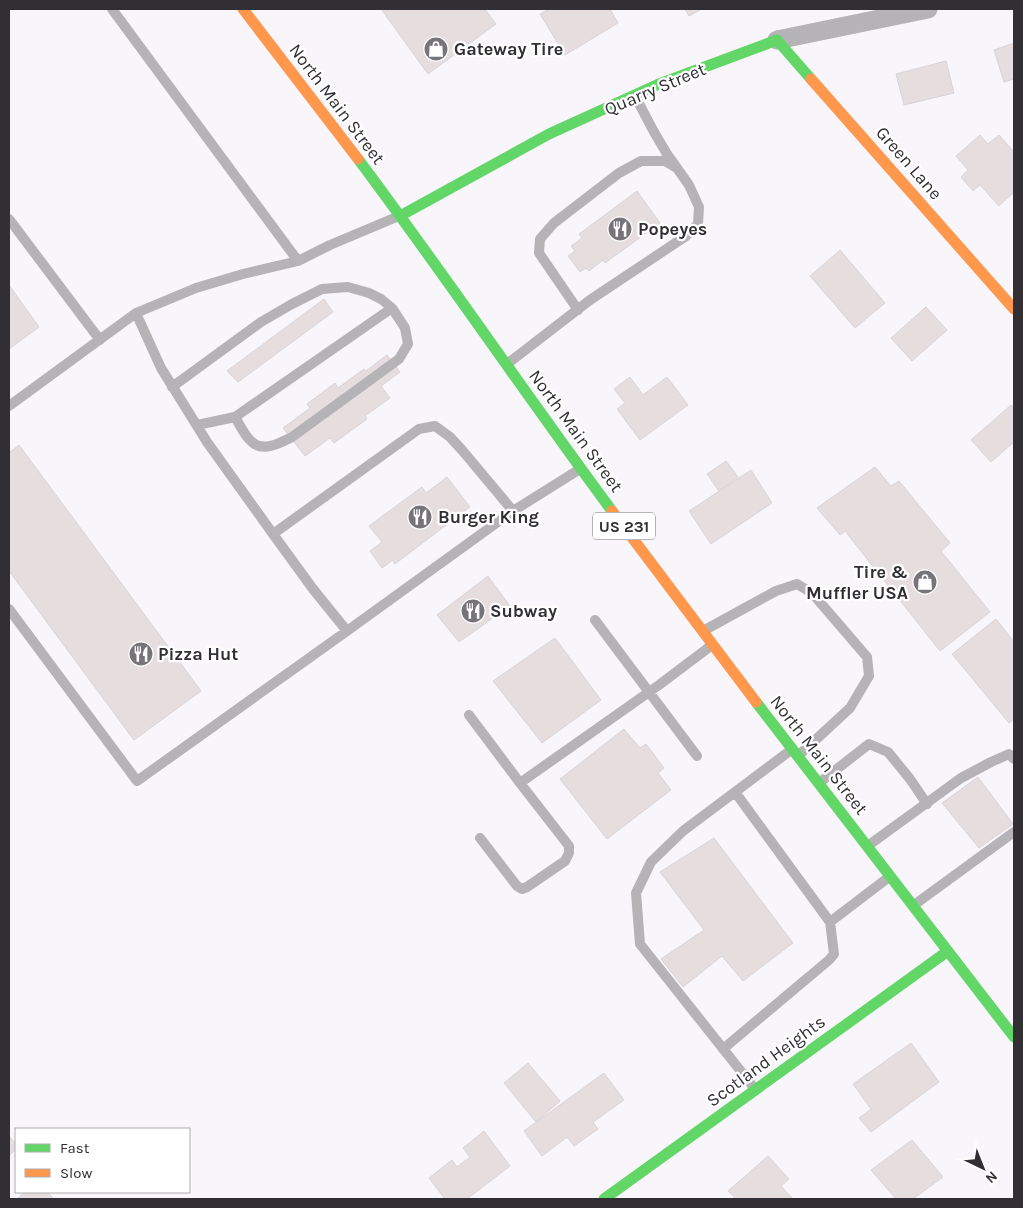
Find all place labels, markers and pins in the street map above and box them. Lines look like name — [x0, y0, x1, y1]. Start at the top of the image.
shop icon: Gateway Tire — [423, 36, 449, 62]
place label: Gateway Tire — [454, 38, 563, 60]
restaurant icon: Popeyes — [607, 216, 633, 242]
place label: Popeyes — [638, 218, 707, 240]
restaurant icon: Burger King — [407, 504, 433, 530]
place label: Burger King — [438, 506, 539, 528]
place label: Tire & Muffler USA — [806, 561, 908, 604]
shop icon: Tire & Muffler USA — [912, 569, 938, 595]
restaurant icon: Subway — [460, 598, 486, 624]
place label: Subway — [490, 600, 557, 622]
restaurant icon: Pizza Hut — [128, 641, 154, 667]
place label: Pizza Hut — [158, 643, 238, 665]

